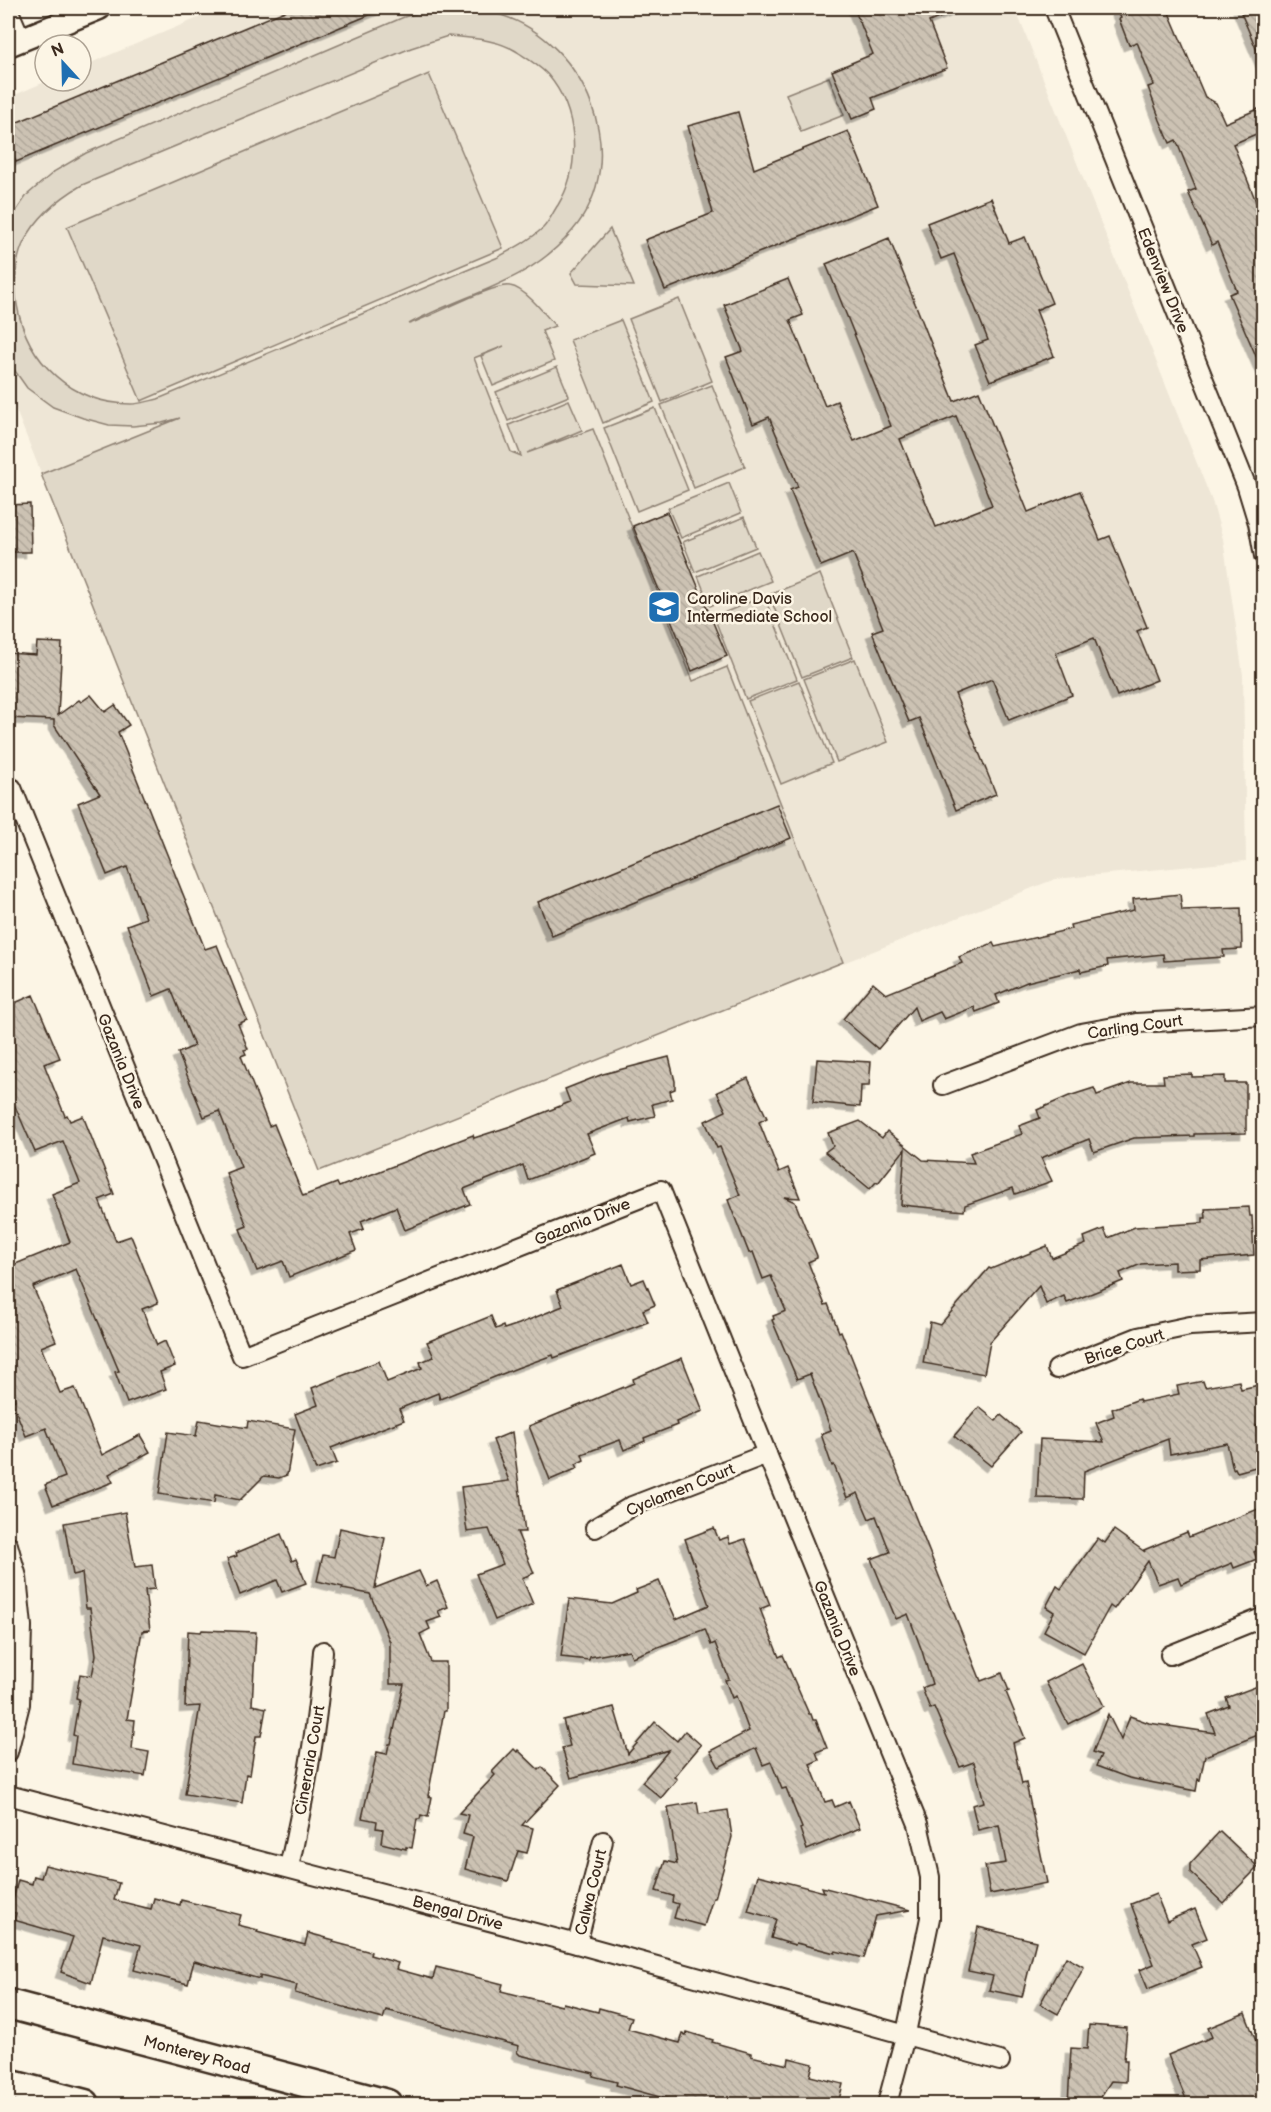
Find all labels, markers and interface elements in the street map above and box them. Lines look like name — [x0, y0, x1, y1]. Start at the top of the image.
north arrow — [33, 33, 93, 93]
text: N — [49, 39, 67, 62]
street label: Edenview Drive — [1133, 225, 1193, 336]
school or university icon: Caroline Davis Intermediate School — [646, 589, 682, 625]
place label: Caroline Davis Intermediate School — [687, 590, 832, 627]
street label: Gazania Drive — [93, 1011, 149, 1113]
street label: Carling Court — [1086, 1011, 1184, 1044]
street label: Gazania Drive — [532, 1194, 634, 1250]
street label: Brice Court — [1082, 1326, 1167, 1369]
street label: Cyclamen Court — [624, 1460, 738, 1521]
street label: Gazania Drive — [809, 1578, 865, 1680]
street label: Cineraria Court — [291, 1704, 329, 1817]
street label: Calwa Court — [572, 1847, 611, 1937]
street label: Bengal Drive — [410, 1892, 506, 1935]
street label: Monterey Road — [141, 2032, 252, 2079]

